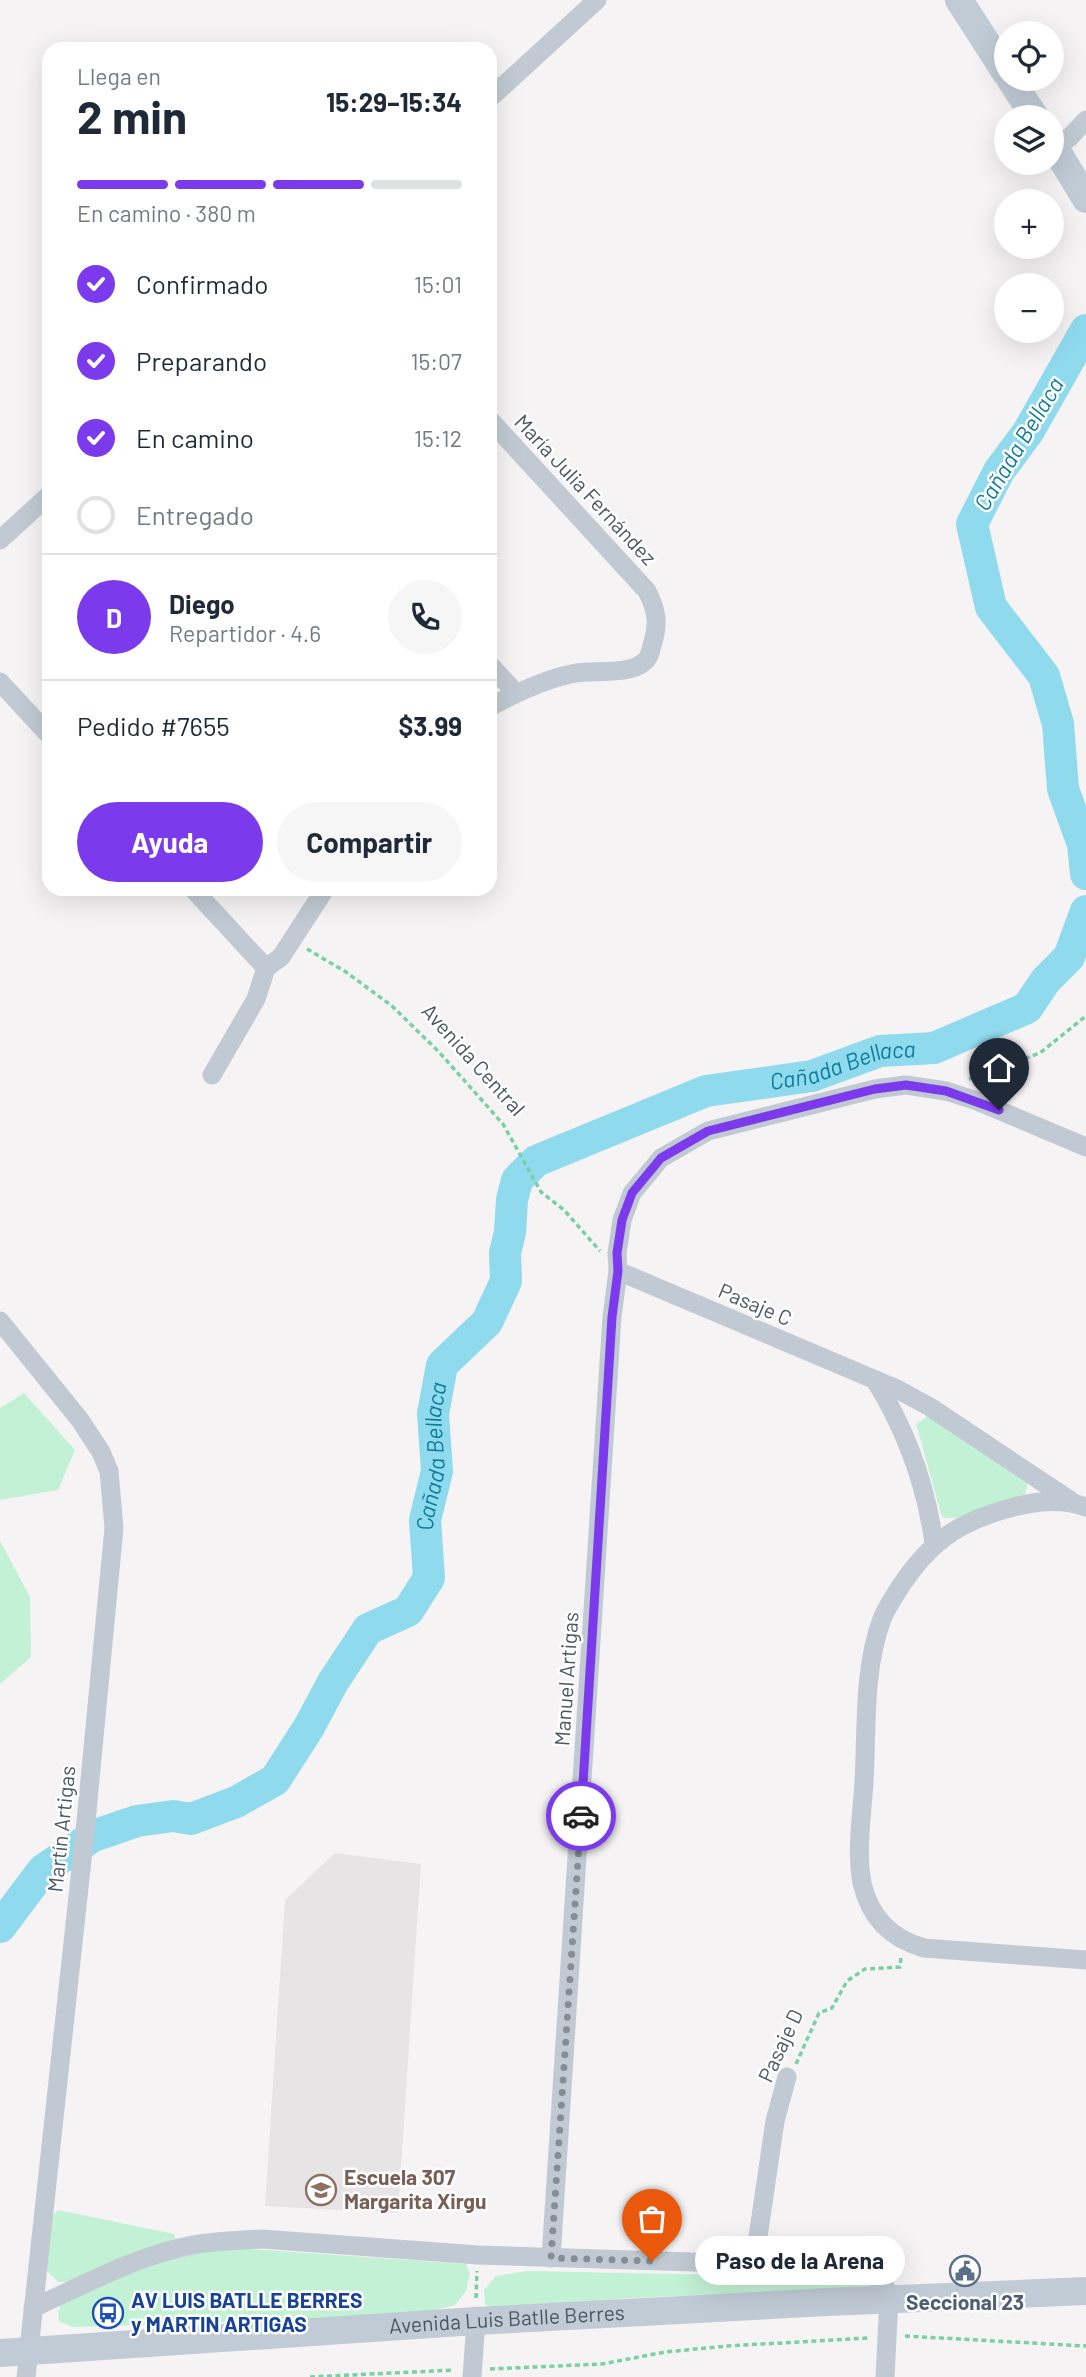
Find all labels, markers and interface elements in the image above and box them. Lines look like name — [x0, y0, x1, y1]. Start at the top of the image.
map controls — [994, 21, 1064, 343]
button: locate — [994, 21, 1064, 91]
text: Llega en — [77, 62, 161, 90]
text: 15:29–15:34 — [326, 86, 462, 117]
text: 2 min — [77, 88, 187, 143]
button: layers — [994, 105, 1064, 175]
button: + — [994, 189, 1064, 259]
text: En camino · 380 m — [77, 199, 256, 227]
icon: check — [77, 265, 115, 303]
text: Confirmado — [136, 268, 268, 299]
text: 15:01 — [414, 270, 462, 298]
button: − — [994, 273, 1064, 343]
icon: check — [77, 342, 115, 380]
text: Preparando — [136, 345, 267, 376]
text: 15:07 — [410, 347, 462, 375]
water label: Cañada Bellaca — [967, 372, 1069, 515]
street label: María Julia Fernández — [510, 409, 662, 569]
icon: check — [77, 419, 115, 457]
text: En camino — [136, 422, 254, 453]
text: 15:12 — [414, 424, 462, 452]
text: Entregado — [136, 499, 254, 530]
button: phone — [388, 580, 462, 654]
text: Diego — [169, 588, 235, 619]
text: D — [106, 602, 122, 633]
text: Repartidor · 4.6 — [169, 619, 321, 647]
text: Pedido #7655 — [77, 710, 230, 741]
text: $3.99 — [398, 710, 462, 741]
button: Ayuda — [77, 802, 263, 882]
button: Compartir — [277, 802, 462, 882]
street label: Avenida Central — [417, 998, 531, 1120]
water label: Cañada Bellaca — [768, 1034, 916, 1095]
pin — [969, 1038, 1029, 1110]
icon: home — [980, 1049, 1018, 1087]
street label: Pasaje C — [715, 1277, 796, 1330]
water label: Cañada Bellaca — [410, 1380, 452, 1532]
street label: Manuel Artigas — [548, 1611, 583, 1747]
street label: Martín Artigas — [41, 1764, 80, 1893]
courier — [546, 1781, 616, 1851]
icon: car — [562, 1797, 600, 1835]
street label: Pasaje D — [752, 2005, 807, 2086]
place label: Escuela 307 Margarita Xirgu — [344, 2164, 486, 2213]
school or university icon: Escuela 307 Margarita Xirgu — [304, 2173, 338, 2207]
pin — [622, 2189, 682, 2261]
icon: bag — [633, 2200, 671, 2238]
callout: Paso de la Arena — [694, 2236, 904, 2286]
text: Paso de la Arena — [716, 2246, 884, 2274]
public building icon: Seccional 23 — [948, 2254, 982, 2288]
place label: AV LUIS BATLLE BERRES y MARTIN ARTIGAS — [131, 2287, 363, 2336]
place label: Seccional 23 — [906, 2289, 1024, 2314]
bus stop icon: AV LUIS BATLLE BERRES y MARTIN ARTIGAS — [91, 2296, 125, 2330]
street label: Avenida Luis Batlle Berres — [388, 2299, 625, 2338]

